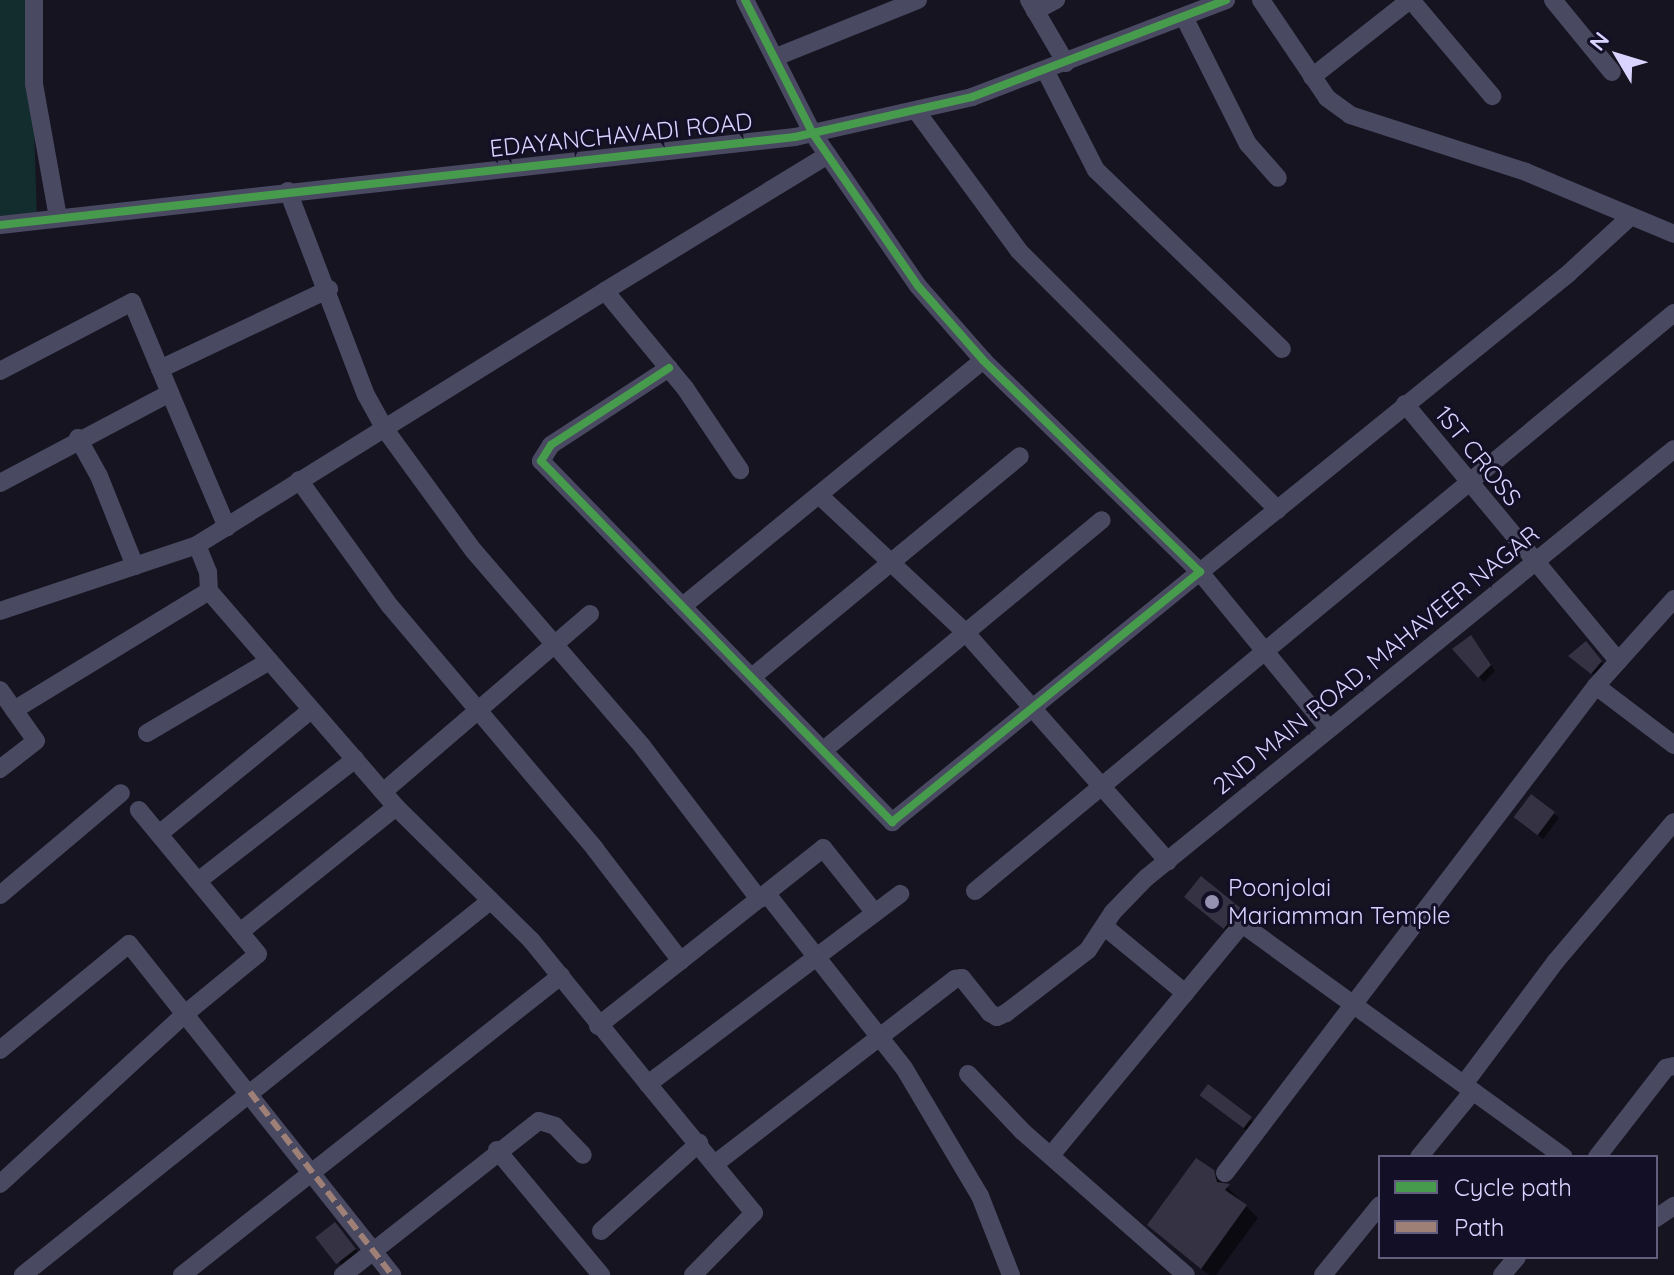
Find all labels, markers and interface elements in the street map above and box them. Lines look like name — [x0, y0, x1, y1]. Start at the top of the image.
north arrow — [1578, 16, 1658, 96]
text: N — [1583, 26, 1615, 56]
street label: EDAYANCHAVADI ROAD — [488, 107, 754, 163]
street label: 1ST CROSS — [1429, 400, 1527, 512]
street label: 2ND MAIN ROAD, MAHAVEER NAGAR — [1207, 519, 1545, 801]
place label: Poonjolai Mariamman Temple — [1228, 874, 1451, 930]
marker: Poonjolai Mariamman Temple — [1203, 893, 1221, 911]
legend — [1378, 1155, 1658, 1259]
text: Cycle path — [1454, 1172, 1572, 1202]
text: Path — [1454, 1212, 1505, 1242]

